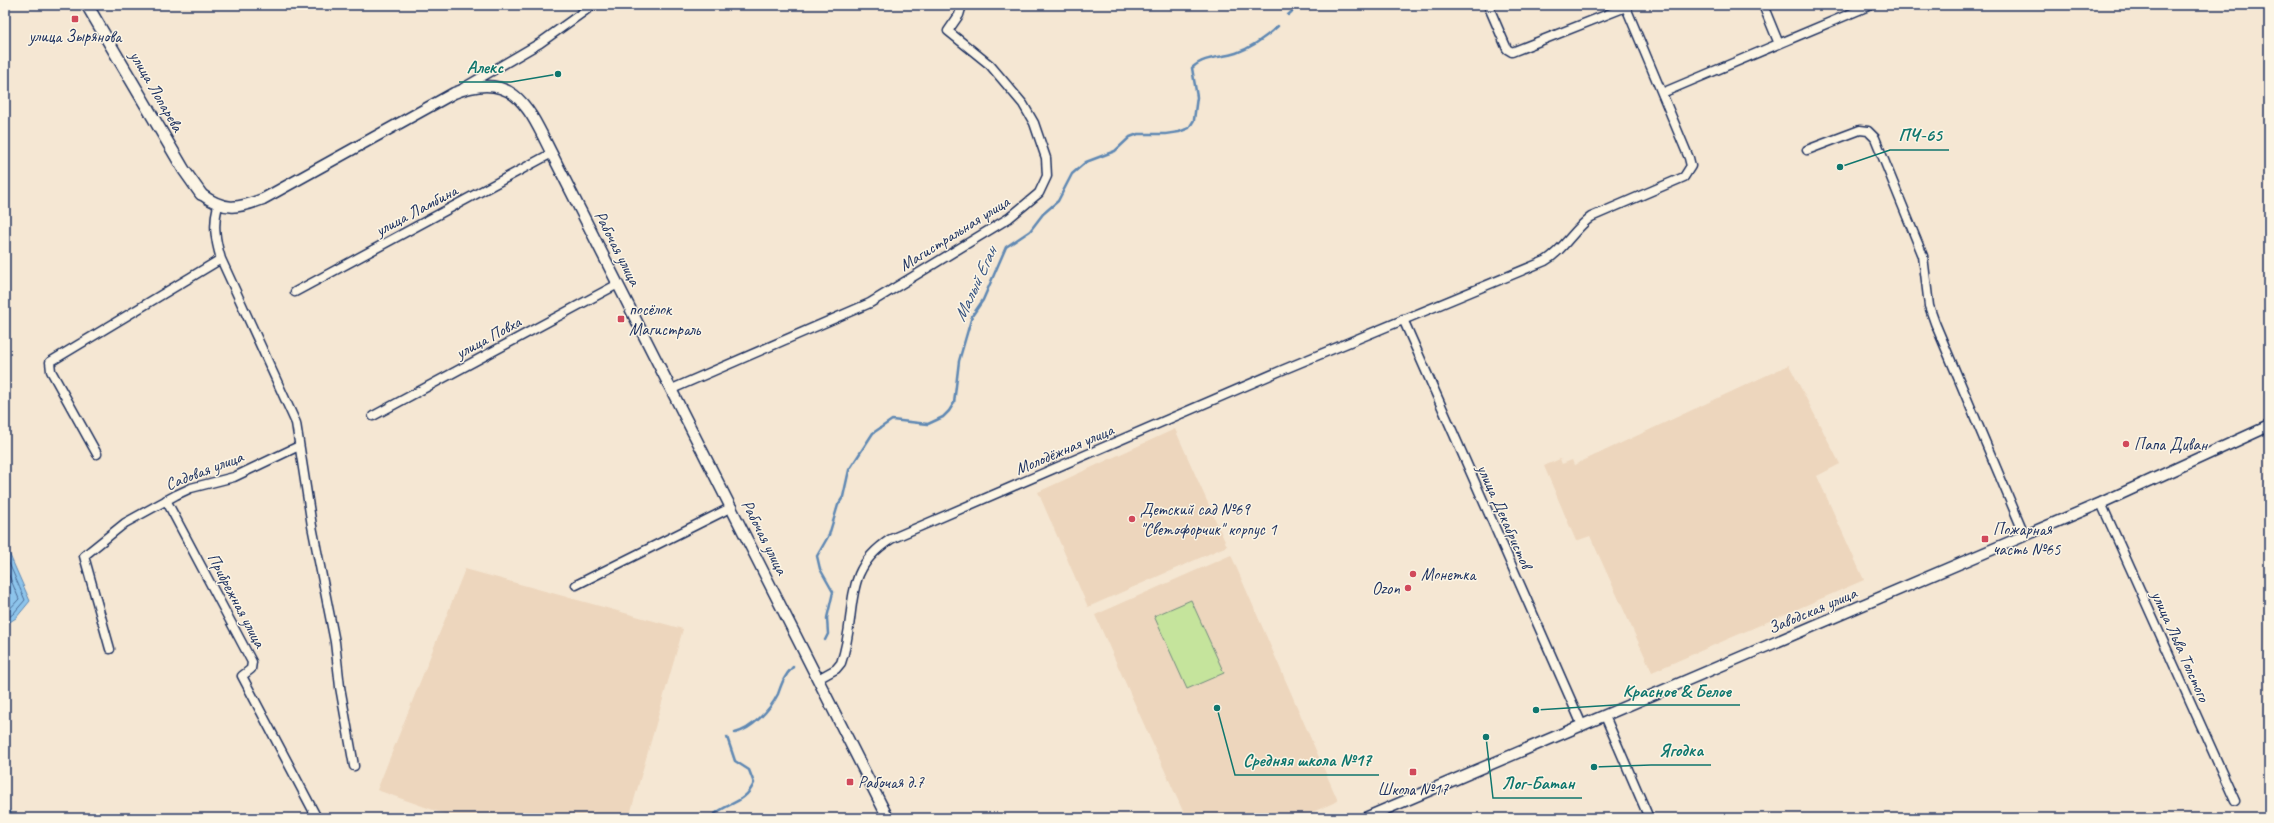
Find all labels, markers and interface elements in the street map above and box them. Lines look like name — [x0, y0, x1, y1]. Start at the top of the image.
marker: улица Зырянова — [70, 14, 80, 24]
place label: улица Зырянова — [28, 26, 123, 47]
street label: улица Лопарева — [124, 46, 189, 137]
callout: Алекс — [459, 52, 511, 82]
text: Алекс — [467, 56, 504, 78]
callout: ПЧ-65 — [1890, 120, 1949, 150]
text: ПЧ-65 — [1898, 124, 1944, 146]
street label: улица Ламбина — [371, 179, 463, 241]
street label: Магистральная улица — [895, 191, 1014, 276]
street label: Рабочая улица — [590, 207, 646, 291]
water label: Малый Еган — [948, 241, 1003, 324]
place label: посёлок Магистраль — [629, 299, 702, 340]
street label: улица Повха — [451, 311, 525, 364]
marker: посёлок Магистраль — [616, 314, 626, 324]
street label: Молодёжная улица — [1012, 419, 1118, 480]
place label: Папа Диван — [2134, 434, 2209, 455]
marker: Папа Диван — [2121, 439, 2131, 449]
street label: Садовая улица — [162, 445, 247, 495]
street label: улица Декабристов — [1472, 460, 1538, 574]
street label: Рабочая улица — [737, 496, 793, 580]
place label: Детский сад №69 "Светофорчик" корпус 1 — [1140, 499, 1278, 540]
marker: Детский сад №69 "Светофорчик" корпус 1 — [1127, 514, 1137, 524]
place label: Пожарная часть №65 — [1993, 519, 2062, 560]
marker: Пожарная часть №65 — [1980, 534, 1990, 544]
street label: Прибрежная улица — [203, 549, 271, 653]
place label: Монетка — [1421, 564, 1477, 585]
marker: Монетка — [1408, 569, 1418, 579]
place label: Ozon — [1372, 578, 1400, 599]
street label: Заводская улица — [1765, 582, 1861, 639]
marker: Ozon — [1403, 583, 1413, 593]
street label: улица Льва Толстого — [2146, 587, 2215, 706]
callout: Красное & Белое — [1615, 675, 1740, 705]
text: Красное & Белое — [1623, 680, 1732, 702]
callout: Ягодка — [1651, 735, 1711, 765]
text: Ягодка — [1659, 739, 1704, 761]
callout: Средняя школа №17 — [1235, 745, 1379, 775]
text: Средняя школа №17 — [1243, 749, 1373, 771]
marker: Школа №17 — [1408, 767, 1418, 777]
callout: Лог-Батан — [1493, 768, 1582, 798]
place label: Рабочая д.7 — [858, 772, 925, 793]
text: Лог-Батан — [1502, 772, 1575, 794]
marker: Рабочая д.7 — [845, 777, 855, 787]
place label: Школа №17 — [1378, 779, 1450, 800]

